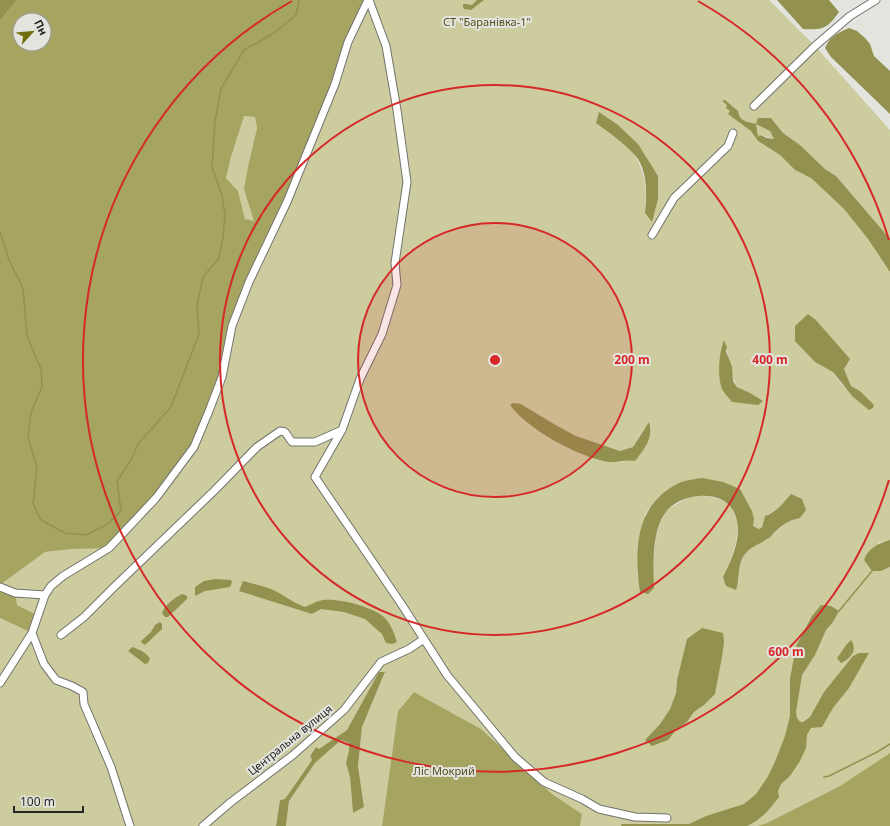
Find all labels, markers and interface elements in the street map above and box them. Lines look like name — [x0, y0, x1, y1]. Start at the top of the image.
north arrow — [12, 12, 52, 52]
park label: СТ "Баранівка-1" — [443, 14, 531, 29]
text: Пн — [31, 17, 52, 38]
text: 200 m — [614, 351, 650, 368]
text: 400 m — [752, 351, 788, 368]
centre of rings — [488, 353, 502, 367]
text: 600 m — [768, 643, 804, 660]
street label: Центральна вулиця — [244, 701, 335, 778]
park label: Ліс Мокрий — [413, 763, 475, 778]
scale bar — [14, 788, 83, 814]
text: 100 m — [20, 793, 55, 810]

